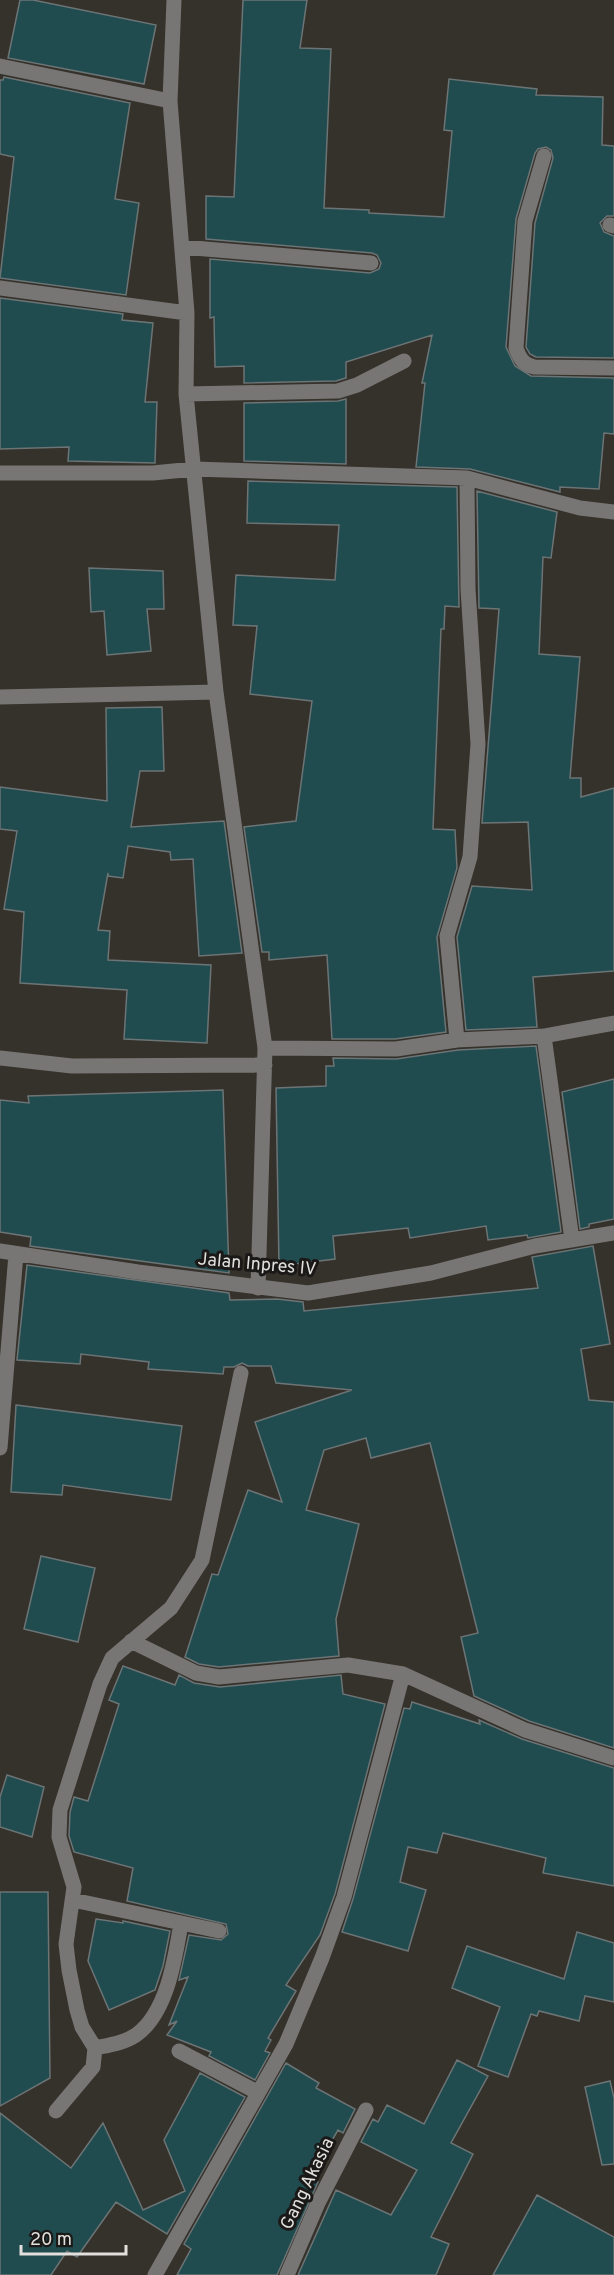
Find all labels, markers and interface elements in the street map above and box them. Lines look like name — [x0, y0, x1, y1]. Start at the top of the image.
street label: Jalan Inpres IV — [197, 1248, 317, 1282]
street label: Gang Akasia — [276, 2134, 340, 2234]
scale bar — [21, 2218, 126, 2256]
text: 20 m — [30, 2229, 72, 2252]

